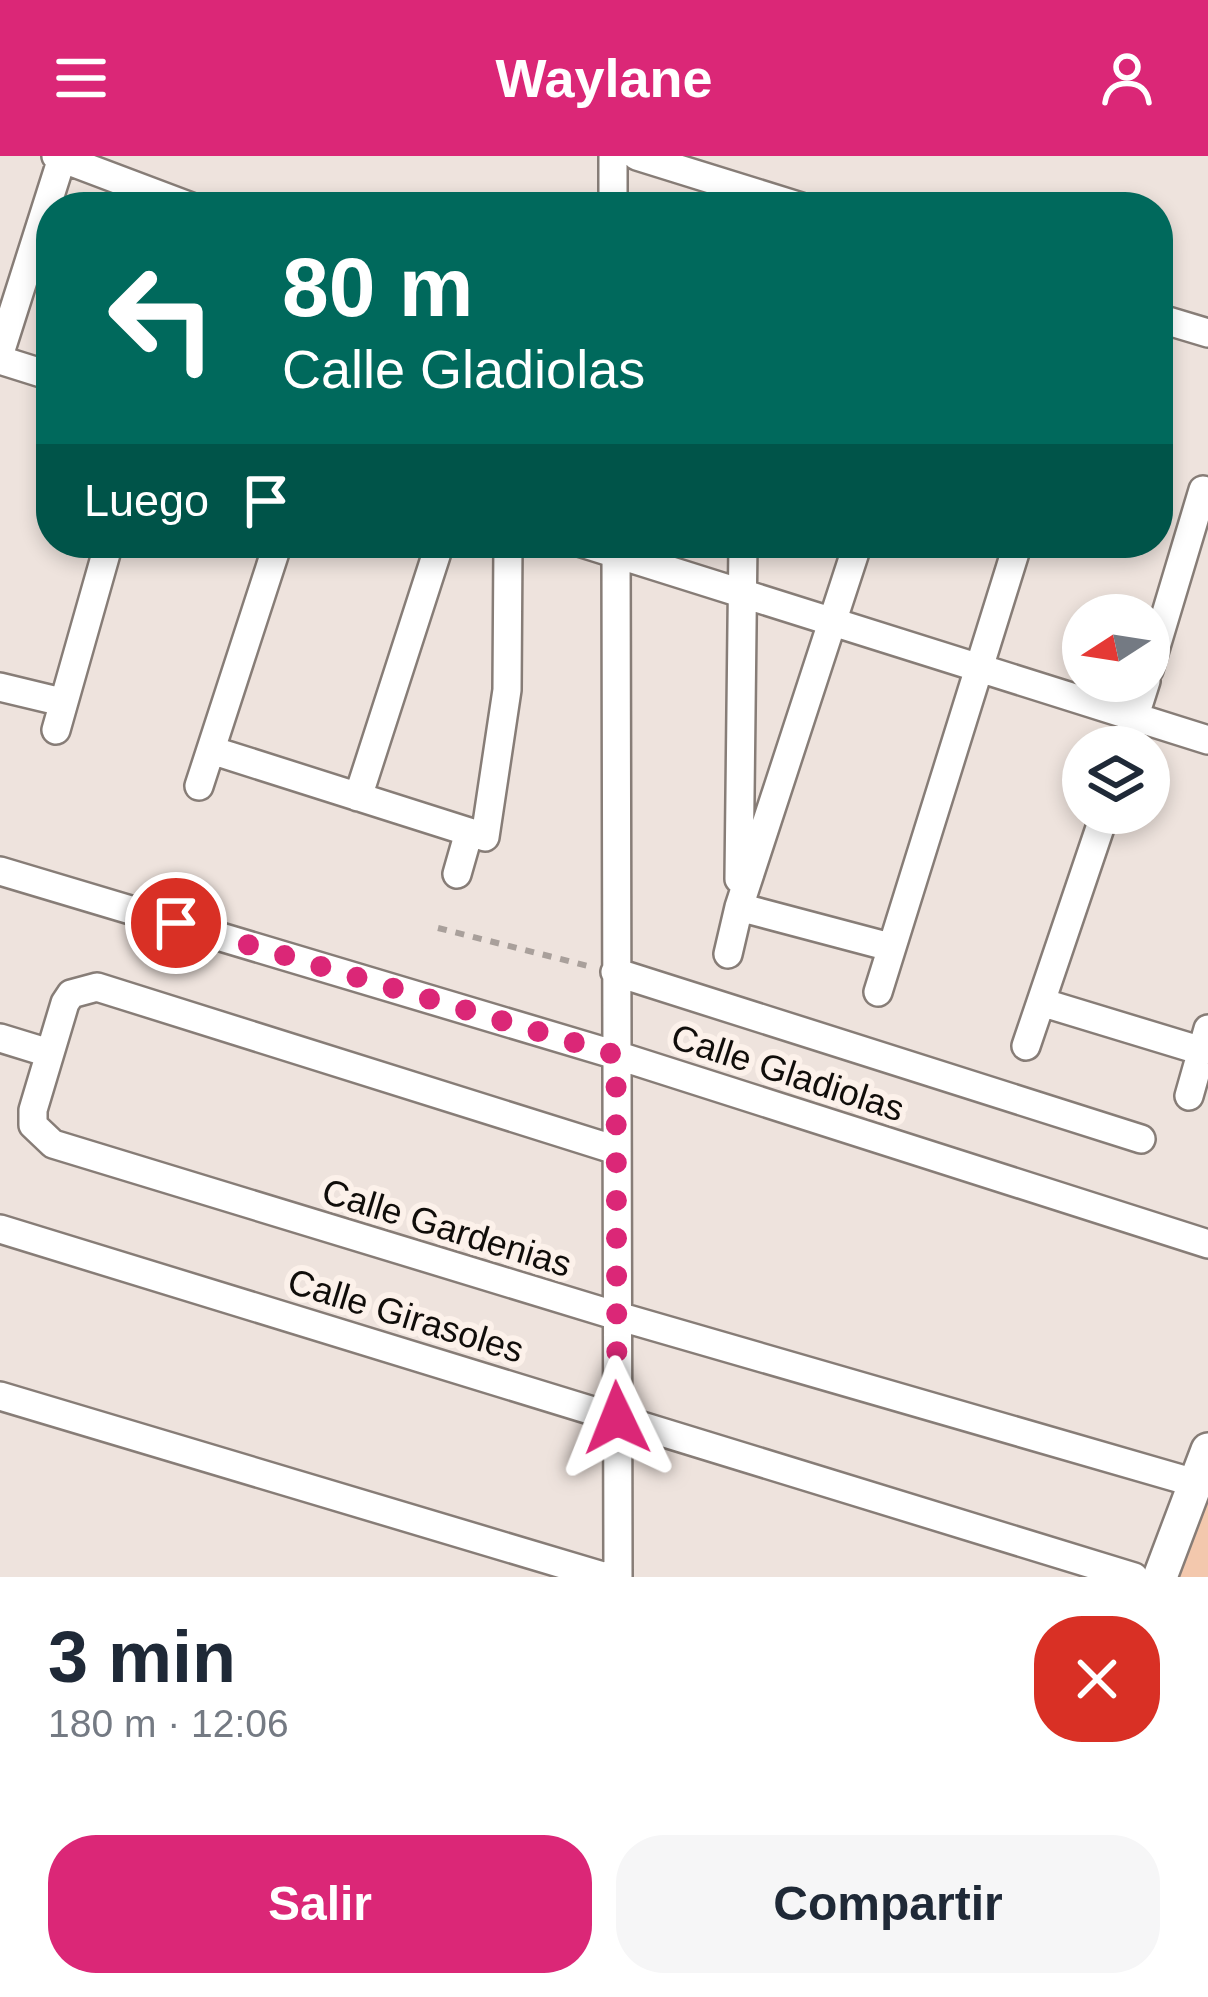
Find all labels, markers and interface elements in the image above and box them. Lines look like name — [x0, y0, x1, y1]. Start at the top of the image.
icon: menu — [48, 45, 114, 111]
icon: person — [1094, 45, 1160, 111]
text: Waylane — [495, 48, 713, 108]
icon: left — [84, 240, 240, 396]
text: 80 m — [282, 240, 473, 334]
text: Calle Gladiolas — [282, 339, 645, 399]
icon: arrive — [233, 468, 299, 534]
text: Luego — [84, 475, 209, 526]
north arrow — [1062, 594, 1170, 702]
map controls — [1062, 594, 1170, 834]
button: layers — [1062, 726, 1170, 834]
pin — [125, 872, 227, 974]
icon: arrive — [143, 890, 209, 956]
street label: Calle Gladiolas — [666, 1016, 909, 1129]
street label: Calle Gardenias — [317, 1170, 576, 1285]
street label: Calle Girasoles — [283, 1260, 529, 1371]
position arrow — [554, 1355, 680, 1481]
button: close — [1034, 1616, 1160, 1742]
text: 3 min — [48, 1617, 236, 1697]
text: 180 m · 12:06 — [48, 1702, 289, 1745]
button: Salir — [48, 1835, 592, 1973]
button: Compartir — [616, 1835, 1160, 1973]

